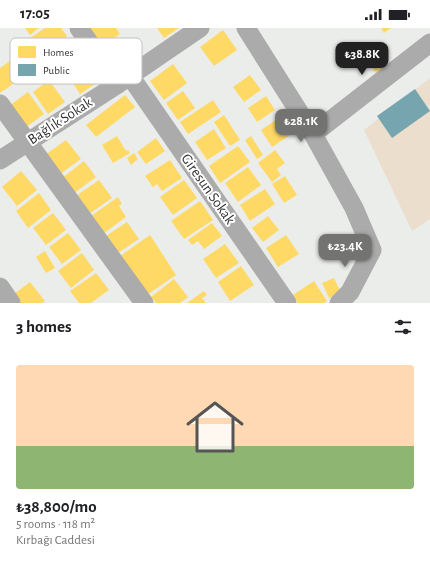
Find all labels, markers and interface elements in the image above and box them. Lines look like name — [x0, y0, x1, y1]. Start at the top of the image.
text: 17:05 — [20, 6, 50, 21]
legend — [10, 38, 142, 84]
pin: ₺38.8K — [329, 42, 395, 76]
text: Homes — [43, 47, 74, 58]
text: ₺38.8K — [344, 48, 380, 61]
text: Public — [43, 65, 70, 76]
street label: Bağlık Sokak — [25, 95, 95, 147]
pin: ₺28.1K — [268, 109, 334, 143]
text: ₺28.1K — [284, 115, 318, 128]
street label: Giresun Sokak — [178, 151, 238, 227]
pin: ₺23.4K — [312, 234, 378, 268]
text: ₺23.4K — [328, 240, 362, 253]
icon: filters — [392, 316, 414, 338]
text: 3 homes — [16, 318, 72, 335]
icon: home — [179, 391, 251, 463]
text: ₺38,800/mo — [16, 498, 97, 515]
text: 5 rooms · 118 m² — [16, 518, 95, 531]
text: Kırbağı Caddesi — [16, 534, 95, 547]

